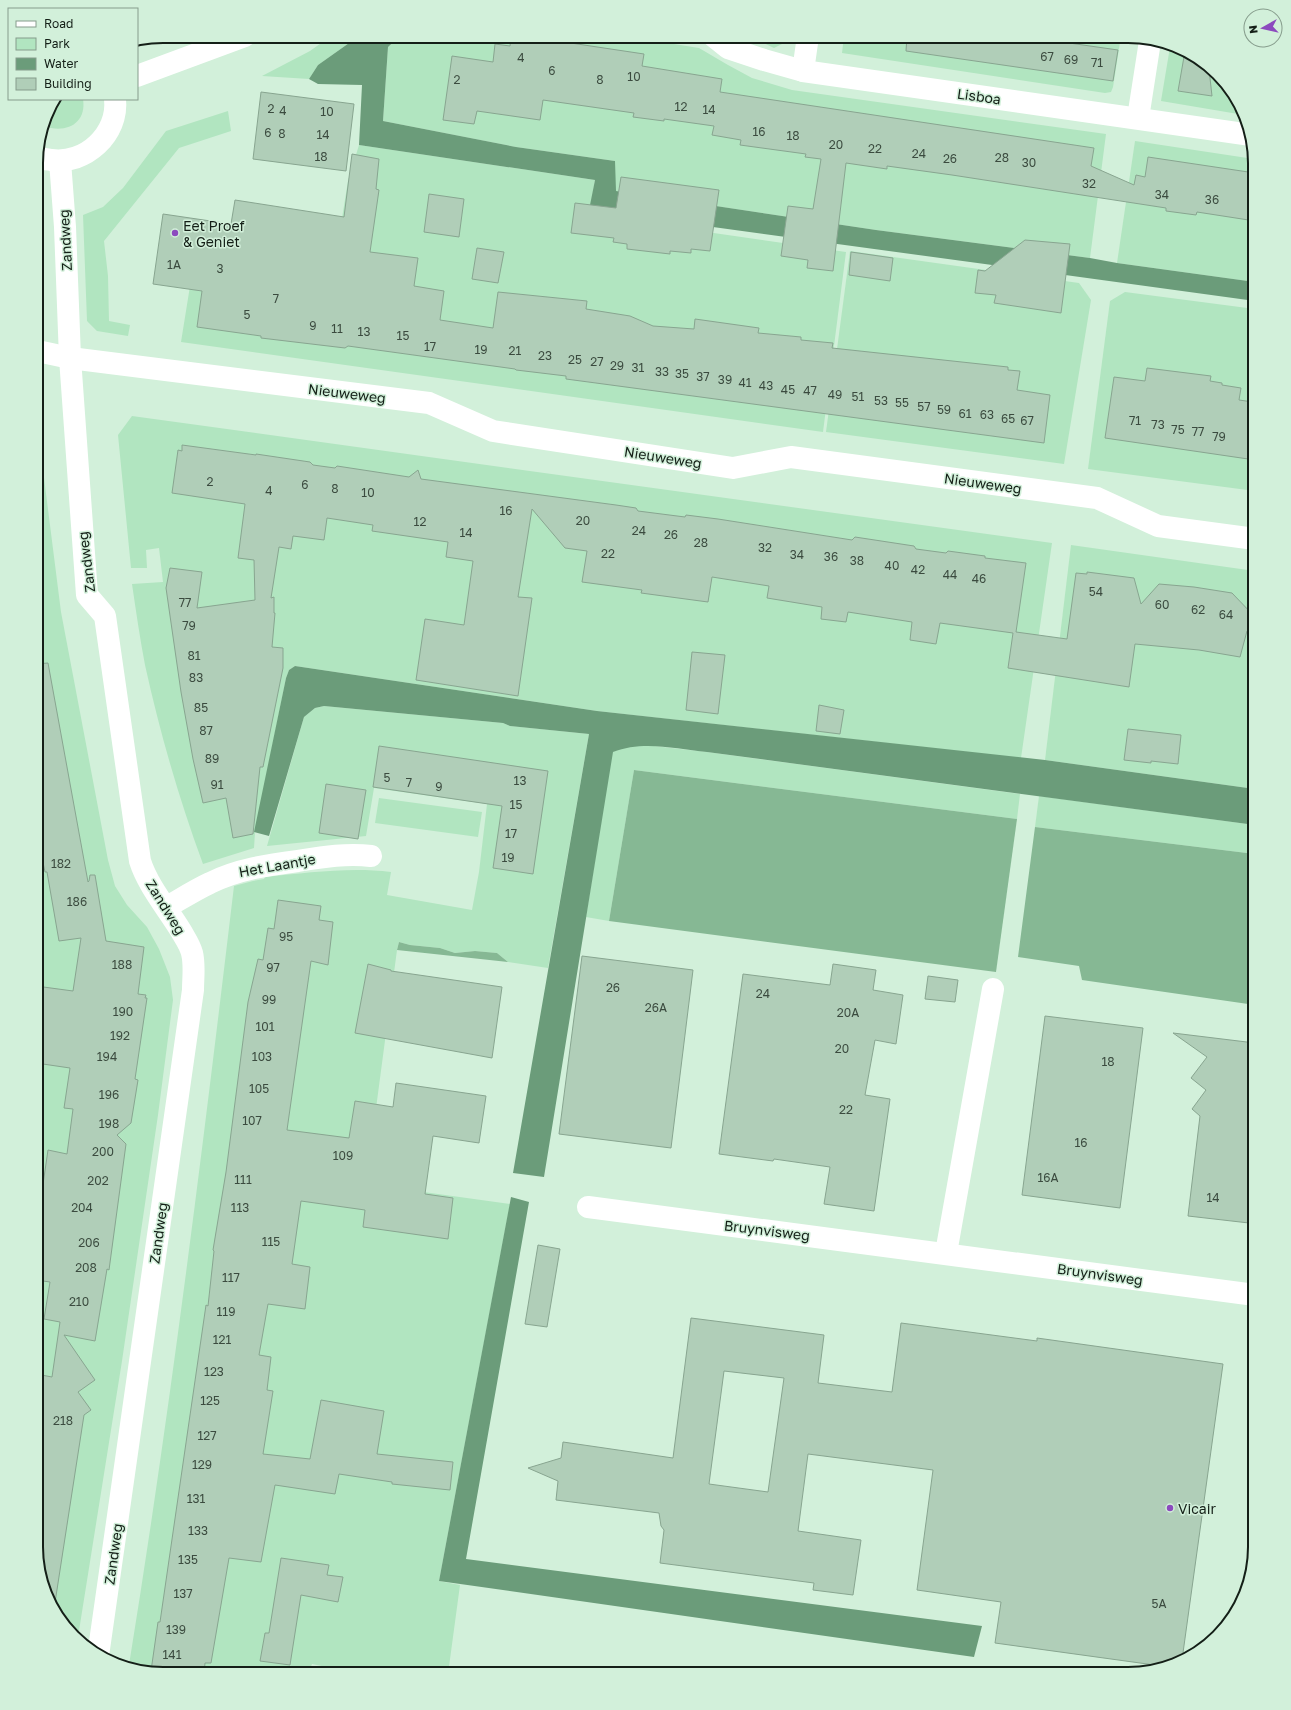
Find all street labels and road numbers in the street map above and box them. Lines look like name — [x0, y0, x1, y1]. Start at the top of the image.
street label: Lisboa — [956, 85, 1002, 107]
street label: Zandweg — [55, 209, 75, 271]
street label: Nieuweweg — [307, 380, 387, 406]
street label: Nieuweweg — [623, 442, 703, 472]
street label: Nieuweweg — [943, 469, 1023, 497]
street label: Zandweg — [74, 530, 98, 594]
street label: Het Laantje — [237, 850, 317, 880]
street label: Zandweg — [143, 876, 189, 938]
street label: Zandweg — [145, 1201, 171, 1265]
street label: Bruynvisweg — [723, 1216, 811, 1244]
street label: Bruynvisweg — [1056, 1260, 1144, 1288]
street label: Zandweg — [100, 1522, 126, 1586]

